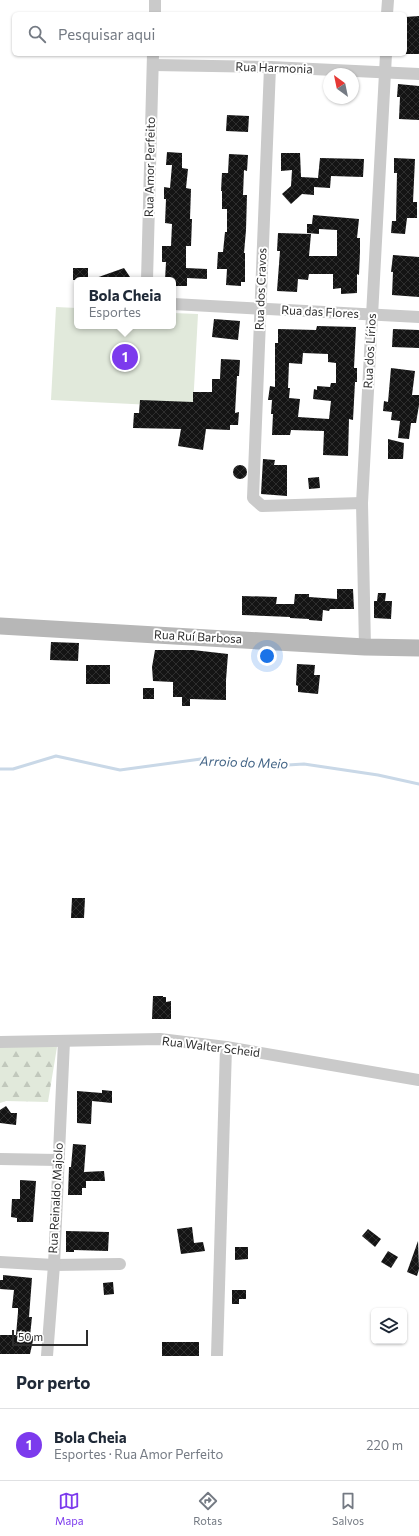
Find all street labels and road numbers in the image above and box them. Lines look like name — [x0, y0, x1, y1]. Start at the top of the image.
street label: Rua Harmonia — [235, 59, 313, 75]
street label: Rua Amor Perfeito — [141, 117, 157, 217]
street label: Rua dos Cravos — [252, 248, 268, 330]
street label: Rua das Flores — [281, 302, 359, 320]
street label: Rua dos Lírios — [360, 313, 378, 389]
street label: Rua Ruí Barbosa — [154, 627, 242, 645]
street label: Rua Walter Scheid — [161, 1033, 261, 1059]
street label: Rua Reinaldo Majolo — [45, 1142, 65, 1254]

